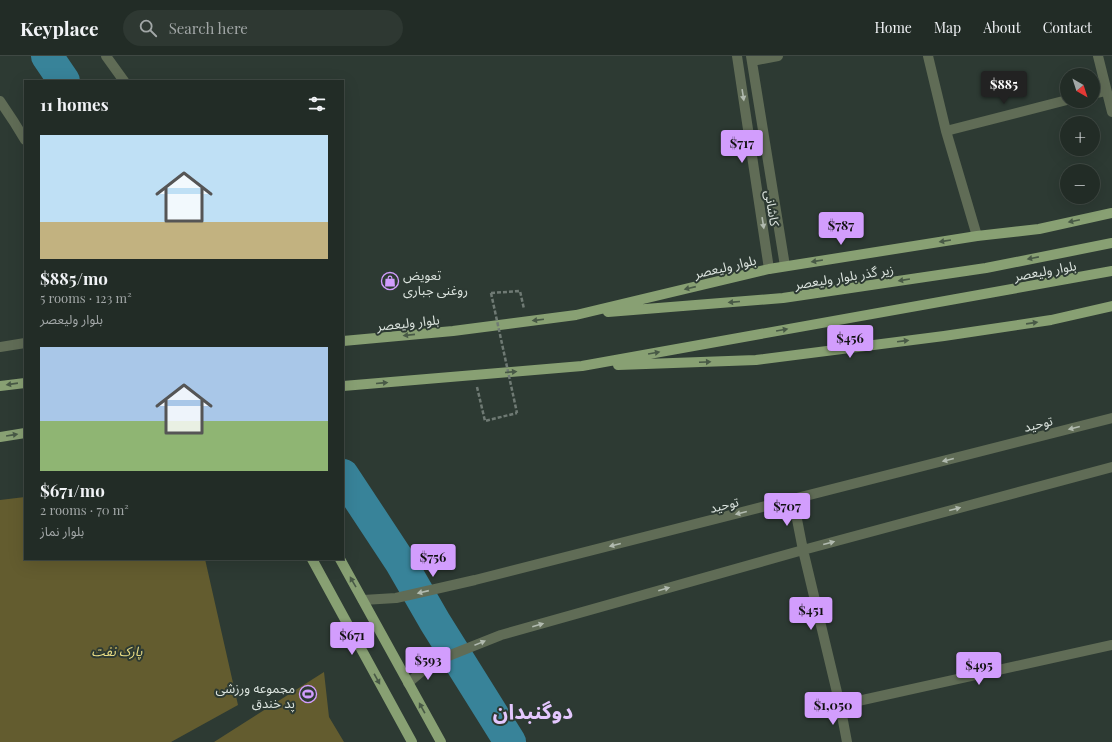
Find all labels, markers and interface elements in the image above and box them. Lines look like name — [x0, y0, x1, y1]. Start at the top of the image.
search box — [123, 10, 403, 46]
text: Keyplace — [20, 15, 99, 41]
icon: search — [137, 17, 159, 39]
text: Search here — [169, 18, 248, 38]
text: Home — [874, 18, 912, 37]
text: Map — [934, 18, 961, 37]
text: About — [983, 18, 1021, 37]
text: Contact — [1043, 18, 1092, 37]
north arrow — [1060, 68, 1100, 108]
map controls — [1060, 68, 1100, 204]
pin: $885 — [980, 71, 1028, 105]
text: $885 — [990, 75, 1018, 92]
one-way arrow — [740, 88, 746, 101]
text: 11 homes — [40, 93, 109, 115]
icon: filters — [306, 93, 328, 115]
button: + — [1060, 116, 1100, 156]
pin: $717 — [718, 130, 766, 164]
text: $717 — [730, 134, 754, 151]
icon: home — [148, 161, 220, 233]
button: − — [1060, 164, 1100, 204]
street label: کاشانی — [761, 189, 784, 228]
pin: $787 — [817, 212, 865, 246]
text: $787 — [828, 216, 854, 233]
one-way arrow — [760, 217, 766, 229]
one-way arrow — [1068, 219, 1080, 225]
one-way arrow — [939, 238, 952, 244]
street label: بلوار ولیعصر — [691, 251, 758, 282]
street label: بلوار ولیعصر — [1012, 256, 1077, 284]
one-way arrow — [1026, 256, 1039, 262]
one-way arrow — [811, 258, 823, 264]
street label: زیر گذر بلوار ولیعصر — [792, 260, 895, 292]
place label: تعویض روغنی جباری — [403, 266, 468, 299]
text: $885/mo — [40, 267, 108, 289]
shop icon: تعویض روغنی جباری — [380, 271, 400, 291]
one-way arrow — [898, 277, 910, 283]
one-way arrow — [684, 285, 696, 291]
text: 5 rooms · 123 m² — [40, 289, 132, 306]
one-way arrow — [728, 299, 740, 306]
text: بلوار ولیعصر — [40, 310, 103, 327]
street label: بلوار ولیعصر — [375, 310, 440, 334]
one-way arrow — [532, 316, 544, 323]
one-way arrow — [1026, 320, 1038, 326]
pin: $456 — [826, 325, 874, 359]
one-way arrow — [776, 327, 788, 333]
text: $456 — [836, 329, 864, 346]
one-way arrow — [403, 332, 415, 338]
one-way arrow — [897, 338, 910, 344]
one-way arrow — [648, 350, 660, 356]
one-way arrow — [699, 358, 711, 365]
one-way arrow — [505, 369, 517, 376]
icon: home — [148, 373, 220, 445]
one-way arrow — [376, 380, 388, 387]
one-way arrow — [6, 381, 19, 388]
street label: توحید — [1022, 411, 1055, 435]
one-way arrow — [1068, 425, 1080, 431]
one-way arrow — [6, 432, 19, 438]
one-way arrow — [942, 457, 954, 463]
text: $671/mo — [40, 479, 105, 501]
street label: توحید — [708, 492, 741, 516]
pin: $707 — [763, 493, 811, 527]
text: $707 — [773, 497, 801, 514]
text: 2 rooms · 70 m² — [40, 501, 129, 518]
one-way arrow — [949, 506, 961, 512]
one-way arrow — [735, 510, 747, 516]
text: بلوار نماز — [40, 522, 84, 539]
one-way arrow — [824, 540, 836, 546]
one-way arrow — [609, 542, 621, 548]
pin: $756 — [409, 544, 457, 578]
text: $756 — [420, 548, 446, 565]
one-way arrow — [349, 576, 356, 588]
one-way arrow — [657, 586, 670, 592]
one-way arrow — [417, 589, 429, 595]
pin: $451 — [787, 597, 835, 631]
text: $451 — [798, 601, 824, 618]
pin: $671 — [328, 622, 376, 656]
one-way arrow — [533, 622, 545, 628]
text: $671 — [339, 626, 365, 643]
one-way arrow — [475, 640, 487, 646]
park label: پارک نفت — [92, 642, 142, 660]
pin: $593 — [404, 647, 452, 681]
text: $593 — [415, 651, 441, 668]
pin: $495 — [955, 652, 1003, 686]
text: $495 — [965, 656, 993, 673]
one-way arrow — [374, 673, 381, 685]
place label: مجموعه ورزشی پد خندق — [215, 679, 295, 713]
sports icon: مجموعه ورزشی پد خندق — [298, 684, 318, 704]
pin: $1,050 — [800, 692, 866, 726]
district label: دوگنبدان — [493, 696, 573, 724]
text: $1,050 — [814, 696, 852, 713]
one-way arrow — [419, 702, 425, 714]

